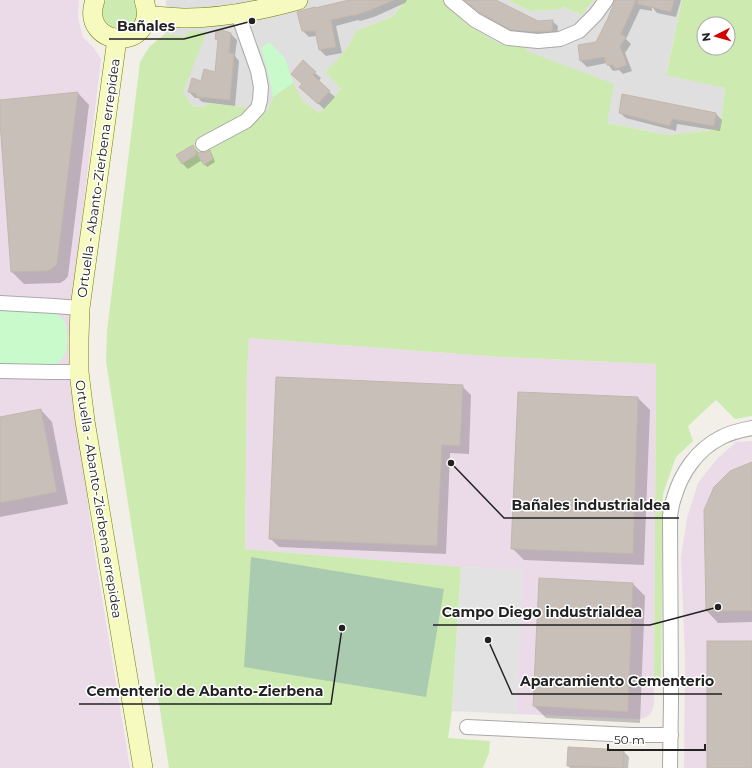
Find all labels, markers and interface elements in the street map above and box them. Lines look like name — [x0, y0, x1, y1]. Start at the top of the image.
callout: Bañales — [109, 13, 184, 39]
north arrow — [696, 16, 736, 56]
text: Bañales — [117, 17, 176, 35]
text: N — [699, 32, 713, 42]
street label: Ortuella - Abanto-Zierbena errepidea — [73, 57, 123, 299]
street label: Ortuella - Abanto-Zierbena errepidea — [72, 379, 126, 619]
callout: Bañales industrialdea — [504, 492, 679, 518]
text: Bañales industrialdea — [512, 496, 670, 514]
callout: Campo Diego industrialdea — [433, 599, 650, 625]
text: Campo Diego industrialdea — [442, 603, 642, 621]
callout: Aparcamiento Cementerio — [512, 668, 722, 694]
text: Aparcamiento Cementerio — [519, 672, 714, 690]
callout: Cementerio de Abanto-Zierbena — [79, 678, 331, 704]
text: Cementerio de Abanto-Zierbena — [87, 682, 323, 700]
scale bar — [608, 726, 705, 752]
text: 50 m — [614, 732, 645, 747]

